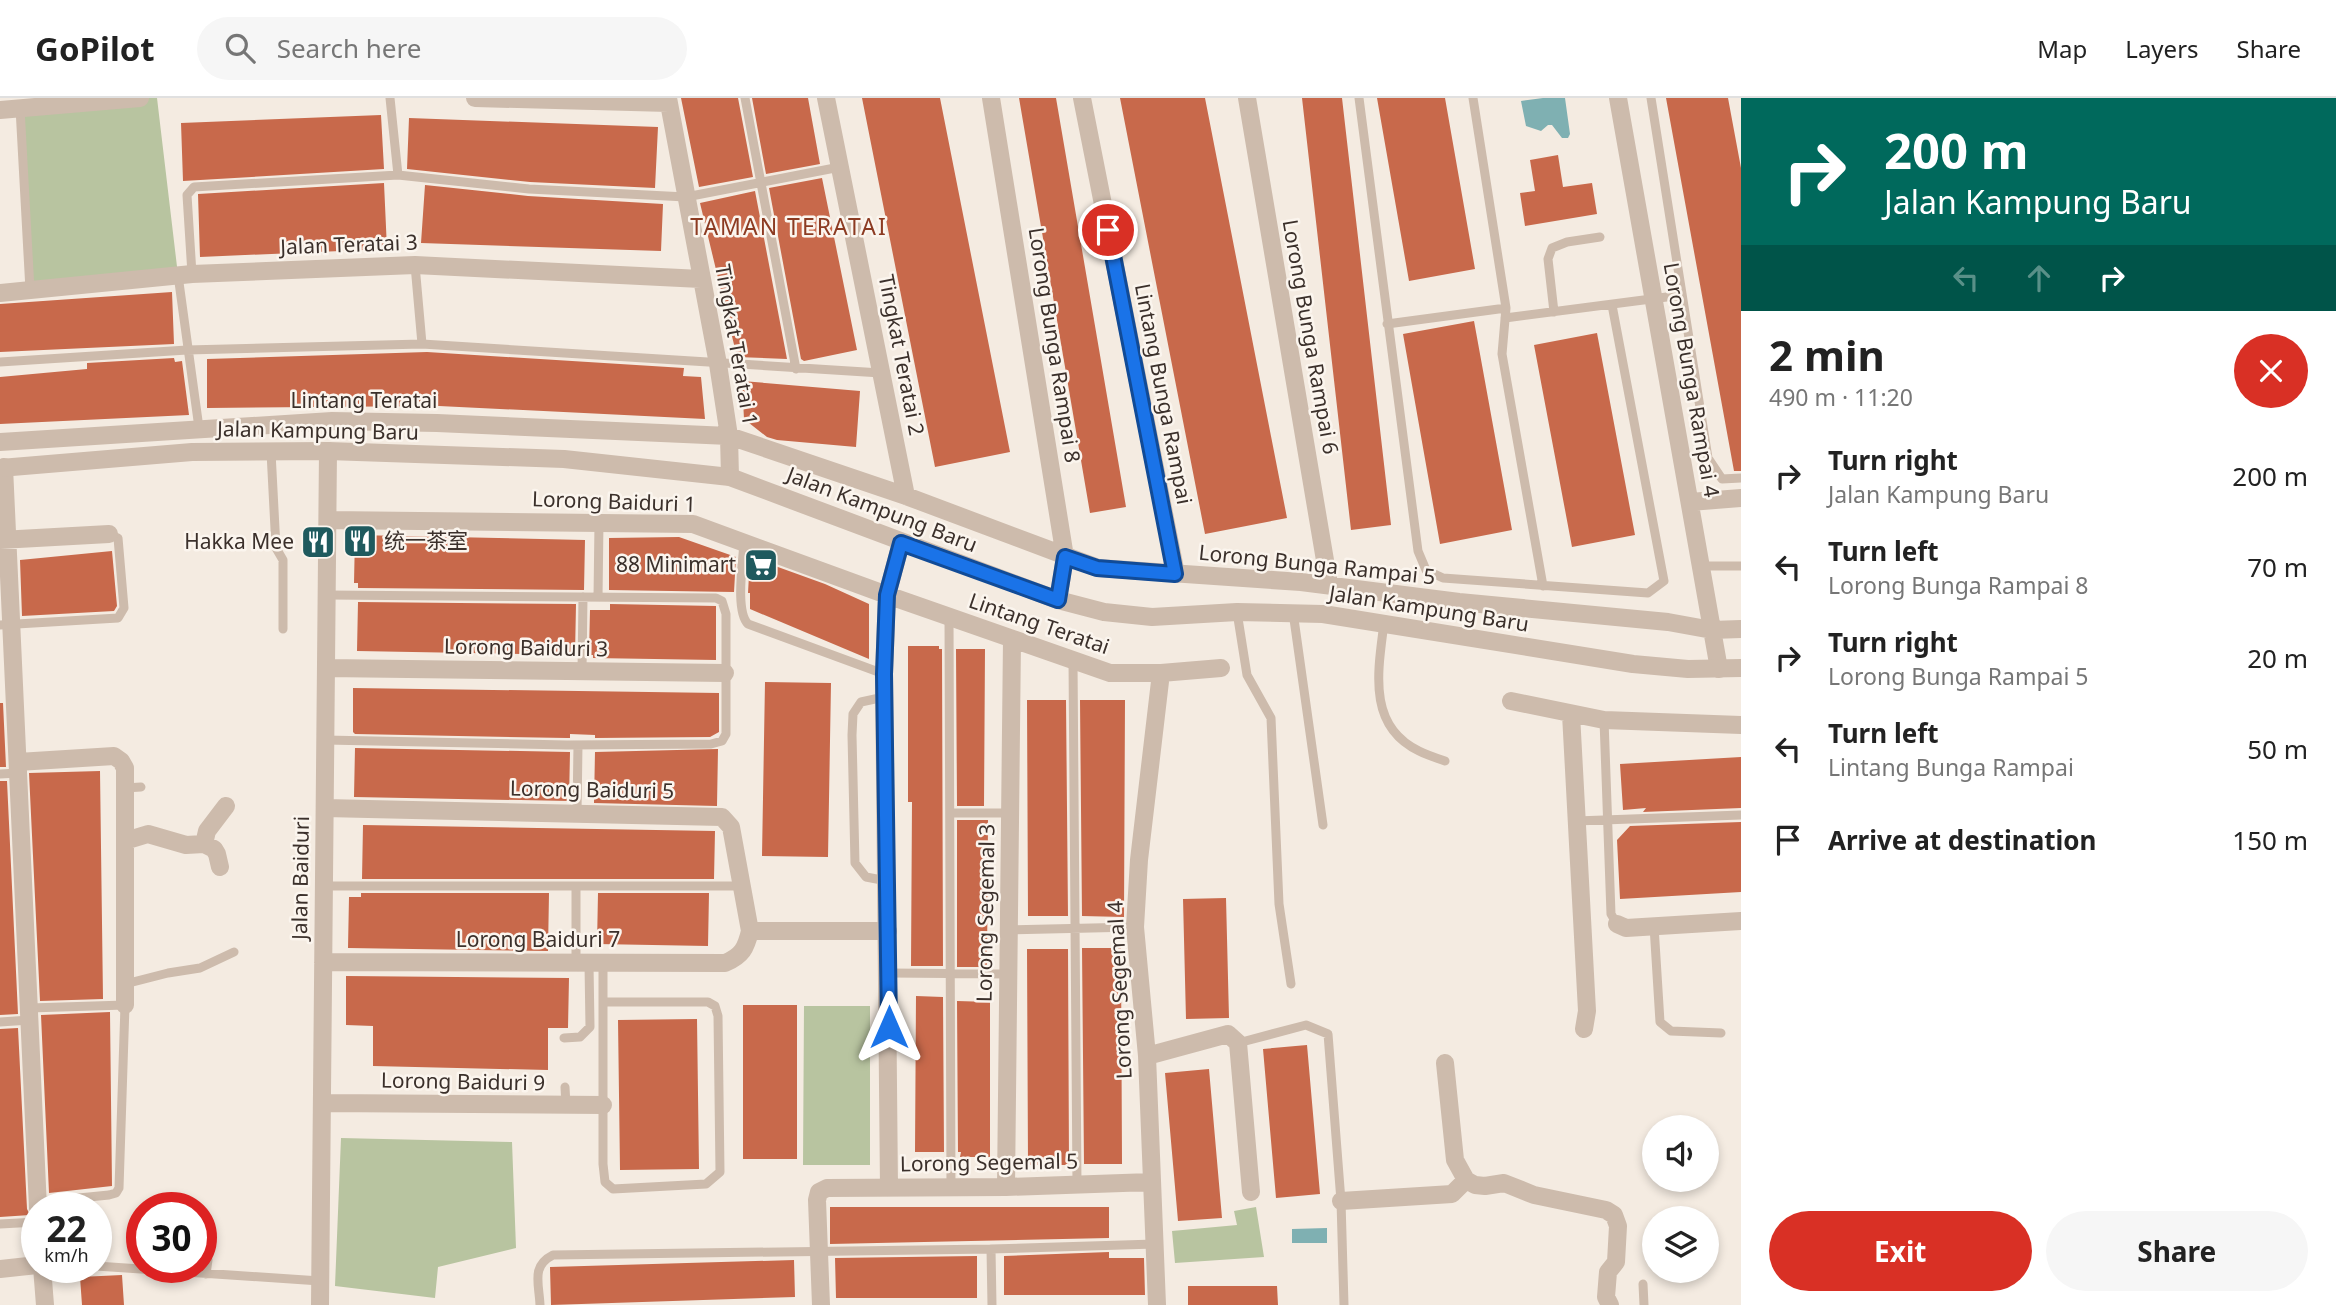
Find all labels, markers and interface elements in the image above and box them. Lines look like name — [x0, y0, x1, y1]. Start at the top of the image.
search box — [197, 17, 687, 80]
text: GoPilot — [35, 26, 155, 71]
icon: search — [221, 29, 259, 67]
text: Search here — [277, 30, 421, 66]
text: Map — [2037, 32, 2087, 65]
text: Layers — [2125, 32, 2199, 65]
text: Share — [2237, 32, 2301, 65]
text: 200 m — [1884, 117, 2029, 183]
icon: right — [1769, 126, 1860, 217]
text: Jalan Kampung Baru — [1884, 180, 2192, 223]
pin — [1078, 200, 1138, 260]
district label: TAMAN TERATAI — [690, 210, 888, 242]
icon: arrive — [1089, 211, 1127, 249]
street label: Lorong Bunga Rampai 6 — [1277, 217, 1345, 456]
street label: Lorong Bunga Rampai 8 — [1023, 225, 1087, 464]
street label: Jalan Teratai 3 — [278, 228, 418, 260]
icon: left — [1947, 259, 1985, 297]
icon: ahead — [2020, 259, 2058, 297]
icon: right — [2093, 259, 2131, 297]
street label: Lorong Bunga Rampai 4 — [1658, 260, 1726, 499]
street label: Tingkat Teratai 1 — [709, 262, 765, 428]
street label: Tingkat Teratai 2 — [873, 272, 931, 438]
street label: Lintang Bunga Rampai — [1129, 281, 1199, 507]
text: 2 min — [1769, 326, 1885, 383]
button: close — [2234, 334, 2308, 408]
text: 490 m · 11:20 — [1769, 381, 1913, 413]
street label: Lintang Teratai — [291, 386, 437, 414]
street label: Jalan Kampung Baru — [215, 414, 419, 446]
text: Turn right — [1828, 442, 1958, 478]
icon: right — [1769, 457, 1807, 495]
text: 200 m — [2232, 458, 2308, 494]
street label: Jalan Kampung Baru — [781, 459, 982, 558]
text: Jalan Kampung Baru — [1828, 478, 2049, 510]
street label: Lorong Baiduri 1 — [531, 484, 697, 518]
restaurant icon: 统一茶室 — [341, 522, 379, 560]
restaurant icon: Hakka Mee — [299, 523, 337, 561]
place label: 统一茶室 — [384, 526, 468, 554]
place label: Hakka Mee — [184, 527, 294, 555]
text: Turn left — [1828, 533, 1939, 569]
street label: Lorong Bunga Rampai 5 — [1197, 538, 1437, 590]
supermarket icon: 88 Minimart — [742, 546, 780, 584]
icon: left — [1769, 548, 1807, 586]
text: 70 m — [2247, 549, 2308, 585]
place label: 88 Minimart — [616, 550, 736, 578]
text: Lorong Bunga Rampai 8 — [1828, 569, 2089, 601]
street label: Jalan Kampung Baru — [1325, 578, 1531, 638]
street label: Lintang Teratai — [965, 586, 1113, 660]
text: Turn right — [1828, 624, 1958, 660]
street label: Lorong Baiduri 3 — [444, 632, 608, 662]
icon: right — [1769, 639, 1807, 677]
text: 20 m — [2247, 640, 2308, 676]
text: Lorong Bunga Rampai 5 — [1828, 660, 2089, 692]
text: Turn left — [1828, 715, 1939, 751]
icon: left — [1769, 730, 1807, 768]
text: 50 m — [2247, 731, 2308, 767]
text: Lintang Bunga Rampai — [1828, 751, 2074, 783]
street label: Lorong Baiduri 5 — [510, 774, 674, 804]
street label: Jalan Baiduri — [285, 816, 315, 942]
icon: arrive — [1769, 821, 1807, 859]
text: Arrive at destination — [1828, 822, 2097, 858]
text: 150 m — [2232, 822, 2308, 858]
street label: Lorong Segemal 3 — [969, 824, 1001, 1002]
street label: Lorong Segemal 4 — [1100, 900, 1138, 1080]
street label: Lorong Baiduri 7 — [456, 925, 620, 953]
position arrow — [852, 990, 926, 1064]
street label: Lorong Baiduri 9 — [381, 1066, 545, 1096]
map controls — [1642, 1115, 1719, 1283]
button: sound — [1642, 1115, 1719, 1192]
street label: Lorong Segemal 5 — [900, 1146, 1078, 1178]
speed limit sign: 30 — [126, 1192, 217, 1283]
text: 22 — [46, 1205, 87, 1252]
button: layers — [1642, 1206, 1719, 1283]
button: Exit — [1769, 1211, 2032, 1291]
button: Share — [2046, 1211, 2308, 1291]
text: km/h — [44, 1243, 89, 1267]

